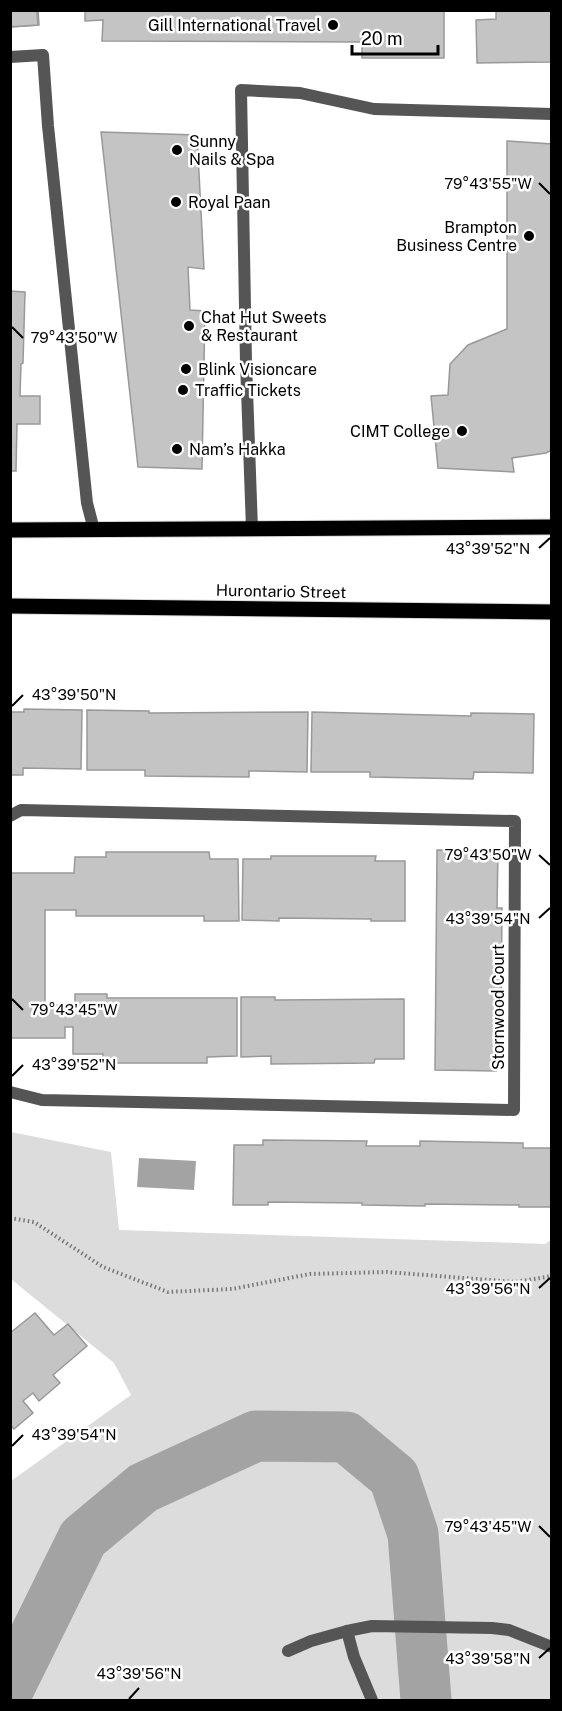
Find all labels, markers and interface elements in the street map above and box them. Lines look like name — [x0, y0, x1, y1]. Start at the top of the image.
place label: Gill International Travel — [148, 16, 321, 35]
marker: Gill International Travel — [326, 18, 340, 32]
scale bar — [352, 18, 438, 56]
text: 20 m — [361, 28, 403, 49]
place label: Sunny Nails & Spa — [189, 132, 275, 169]
marker: Sunny Nails & Spa — [170, 143, 184, 157]
text: 79°43'55"W — [444, 175, 532, 192]
place label: Royal Paan — [188, 193, 270, 212]
marker: Royal Paan — [169, 195, 183, 209]
place label: Brampton Business Centre — [396, 218, 517, 255]
marker: Brampton Business Centre — [522, 229, 536, 243]
place label: Chat Hut Sweets & Restaurant — [201, 308, 327, 345]
marker: Chat Hut Sweets & Restaurant — [182, 319, 196, 333]
text: 79°43'50"W — [30, 329, 118, 346]
place label: Blink Visioncare — [198, 360, 317, 379]
marker: Blink Visioncare — [179, 362, 193, 376]
place label: Traffic Tickets — [195, 381, 301, 400]
marker: Traffic Tickets — [176, 383, 190, 397]
place label: CIMT College — [350, 422, 450, 441]
marker: CIMT College — [455, 424, 469, 438]
place label: Nam’s Hakka — [189, 440, 286, 459]
marker: Nam’s Hakka — [170, 442, 184, 456]
text: 43°39'52"N — [446, 540, 530, 557]
street label: Hurontario Street — [216, 581, 346, 602]
text: 43°39'50"N — [32, 686, 116, 703]
text: 79°43'50"W — [444, 846, 532, 863]
text: 43°39'54"N — [446, 910, 531, 927]
street label: Stornwood Court — [489, 944, 508, 1070]
text: 79°43'45"W — [30, 1001, 118, 1018]
text: 43°39'52"N — [32, 1056, 116, 1073]
text: 43°39'56"N — [446, 1280, 530, 1297]
text: 43°39'54"N — [32, 1426, 117, 1443]
text: 79°43'45"W — [444, 1518, 532, 1535]
text: 43°39'58"N — [445, 1650, 531, 1667]
text: 43°39'56"N — [97, 1665, 181, 1682]

